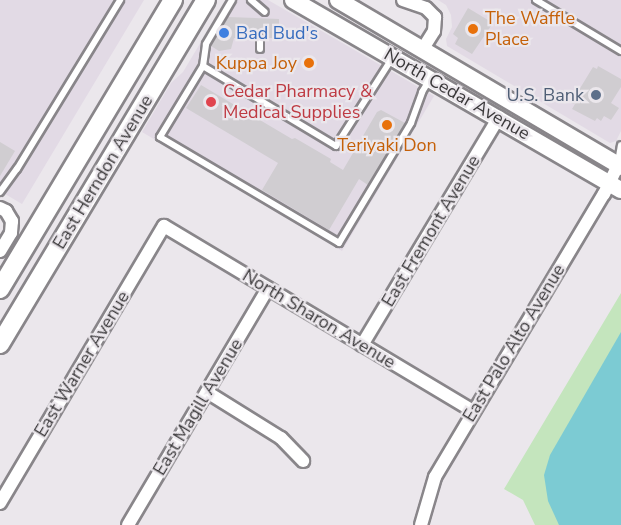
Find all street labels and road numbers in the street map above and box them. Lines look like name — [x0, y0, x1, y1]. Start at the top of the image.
street label: North Cedar Avenue — [380, 43, 534, 145]
street label: East Herndon Avenue — [48, 91, 158, 253]
street label: East Fremont Avenue — [377, 151, 485, 311]
street label: East Palo Alto Avenue — [458, 260, 570, 426]
street label: North Sharon Avenue — [239, 265, 399, 373]
street label: East Warner Avenue — [30, 287, 134, 441]
street label: East Magill Avenue — [149, 335, 247, 479]

